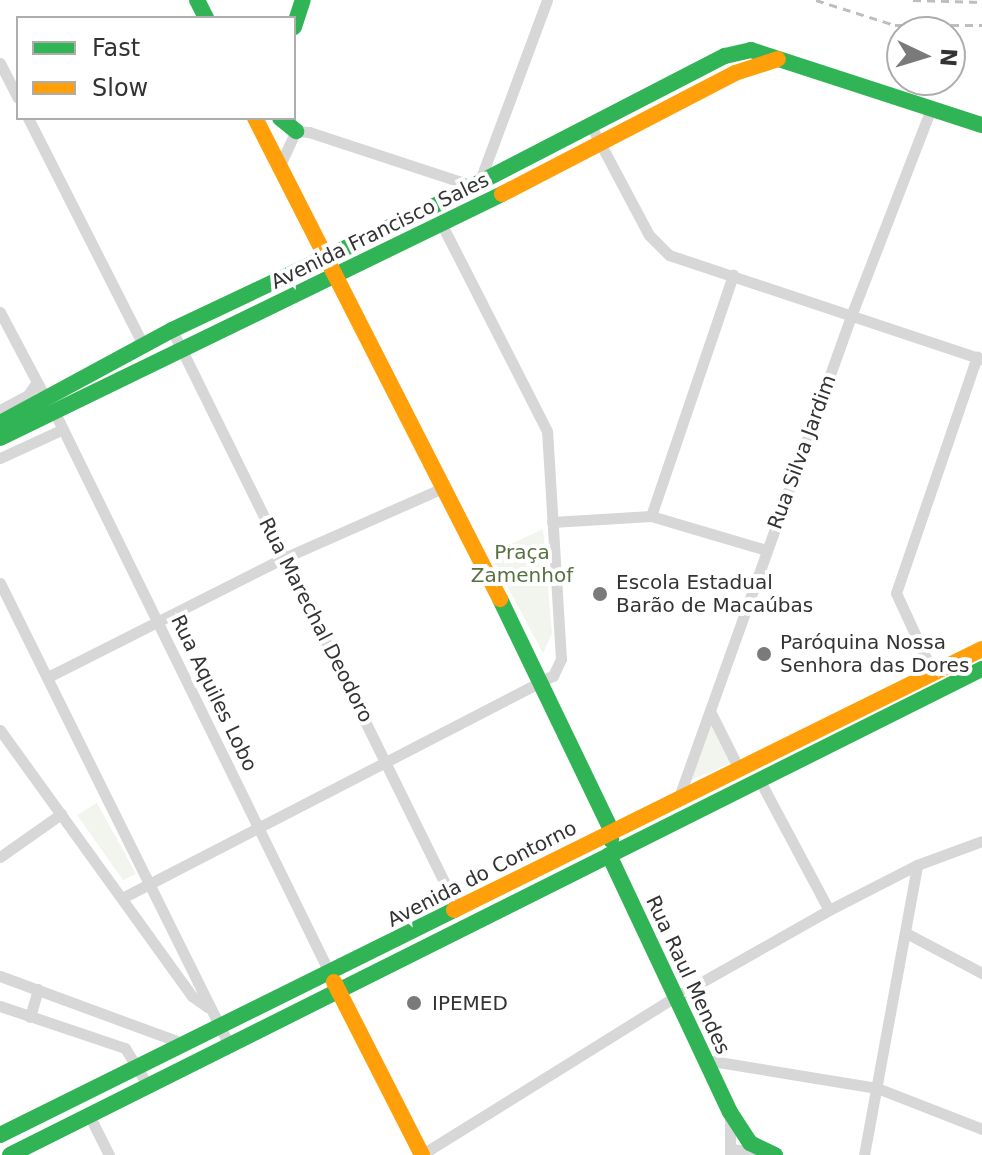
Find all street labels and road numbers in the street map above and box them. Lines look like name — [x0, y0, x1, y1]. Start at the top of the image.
street label: Avenida Francisco Sales — [267, 168, 493, 294]
street label: Rua Silva Jardim — [763, 372, 841, 532]
street label: Rua Marechal Deodoro — [254, 514, 378, 726]
street label: Rua Aquiles Lobo — [166, 611, 262, 775]
street label: Avenida do Contorno — [383, 816, 581, 932]
street label: Rua Raul Mendes — [641, 892, 735, 1058]

